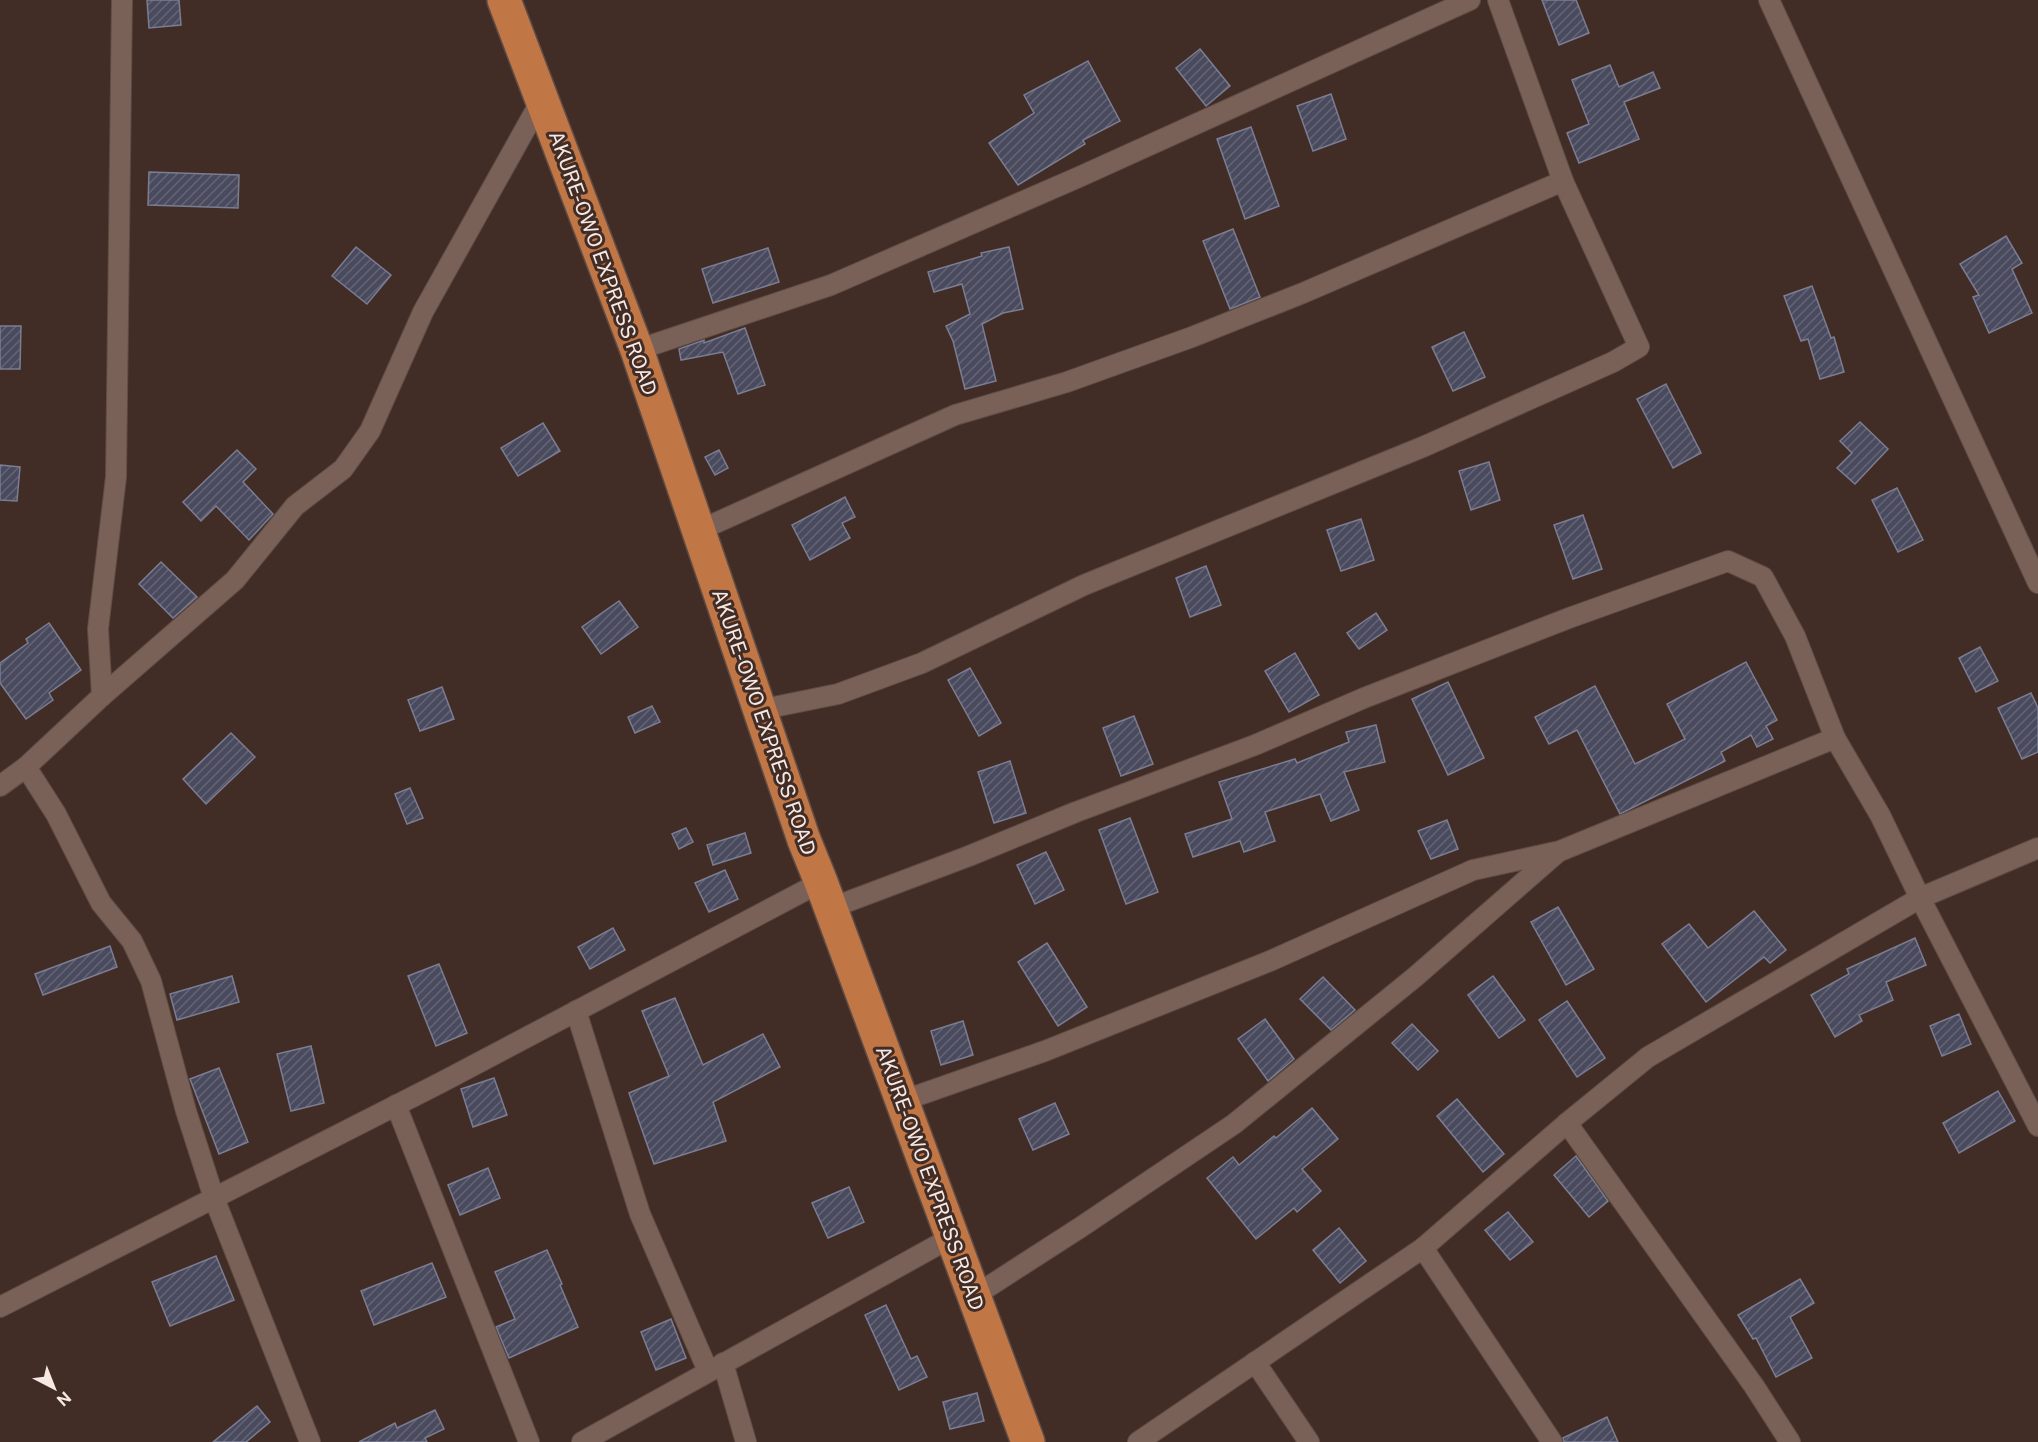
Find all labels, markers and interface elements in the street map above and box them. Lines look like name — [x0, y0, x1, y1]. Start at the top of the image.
street label: AKURE-OWO EXPRESS ROAD — [544, 127, 662, 399]
street label: AKURE-OWO EXPRESS ROAD — [707, 586, 821, 858]
street label: AKURE-OWO EXPRESS ROAD — [871, 1042, 989, 1314]
north arrow — [24, 1358, 84, 1418]
text: N — [53, 1388, 75, 1410]

